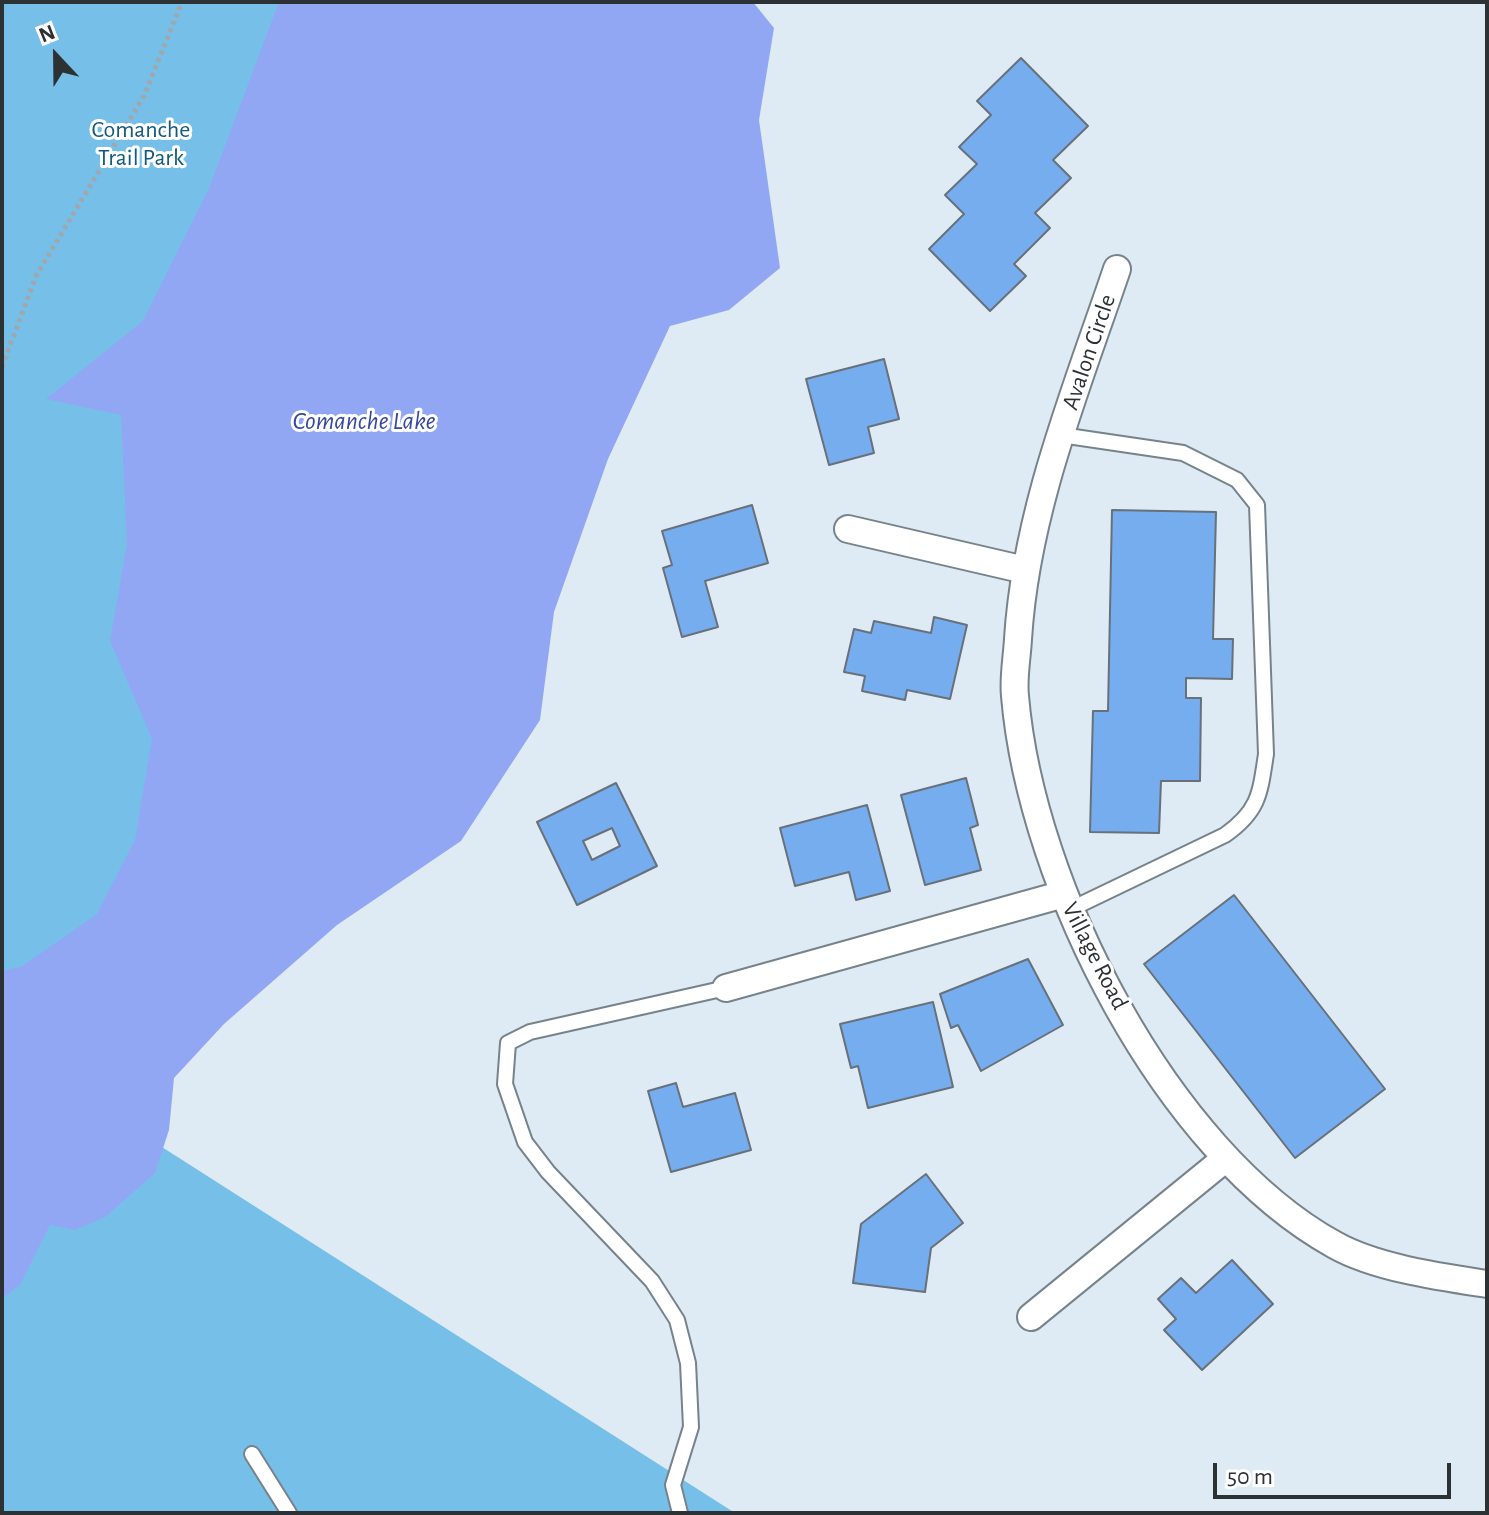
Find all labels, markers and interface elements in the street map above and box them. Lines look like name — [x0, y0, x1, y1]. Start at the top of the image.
north arrow — [16, 16, 96, 96]
text: N — [36, 21, 58, 47]
park label: Comanche Trail Park — [92, 116, 190, 172]
street label: Avalon Circle — [1056, 290, 1122, 414]
water label: Comanche Lake — [292, 405, 436, 437]
street label: Village Road — [1056, 897, 1134, 1015]
scale bar — [1217, 1447, 1455, 1497]
text: 50 m — [1227, 1465, 1273, 1489]

